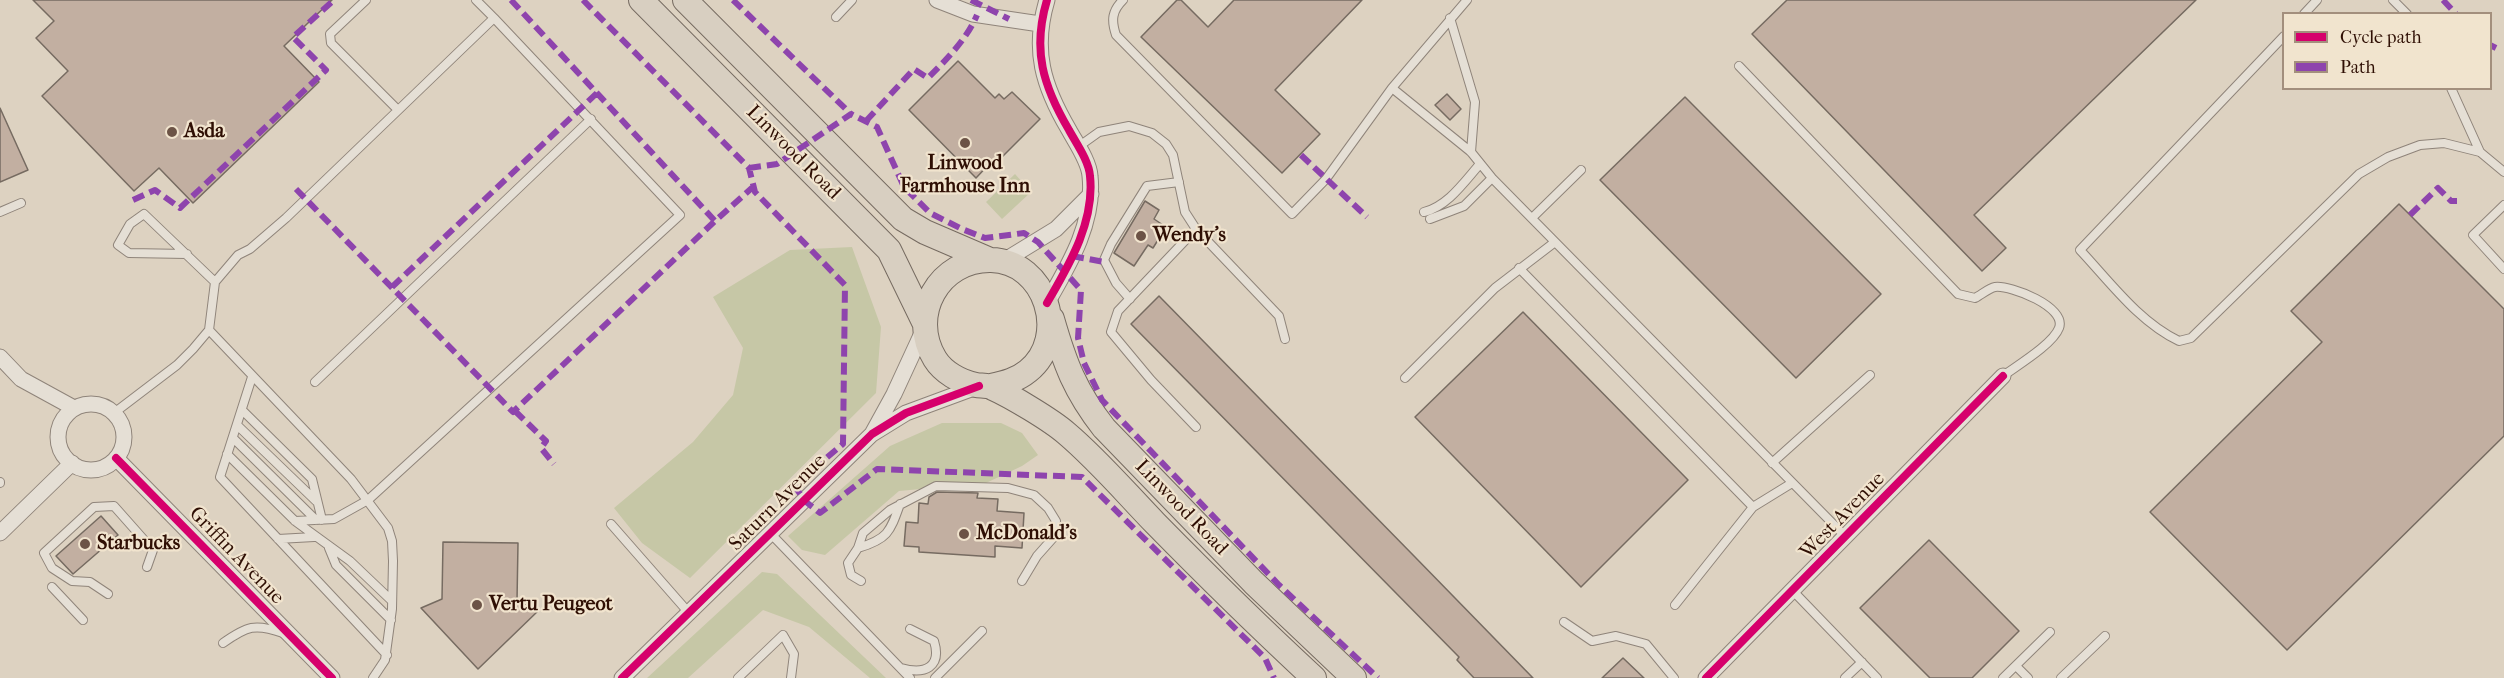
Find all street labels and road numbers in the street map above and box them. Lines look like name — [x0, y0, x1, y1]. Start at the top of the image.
street label: Linwood Road — [741, 101, 845, 205]
street label: Saturn Avenue — [725, 450, 831, 556]
street label: Linwood Road — [1129, 455, 1233, 561]
street label: West Avenue — [1796, 468, 1890, 564]
street label: Griffin Avenue — [183, 502, 289, 610]

